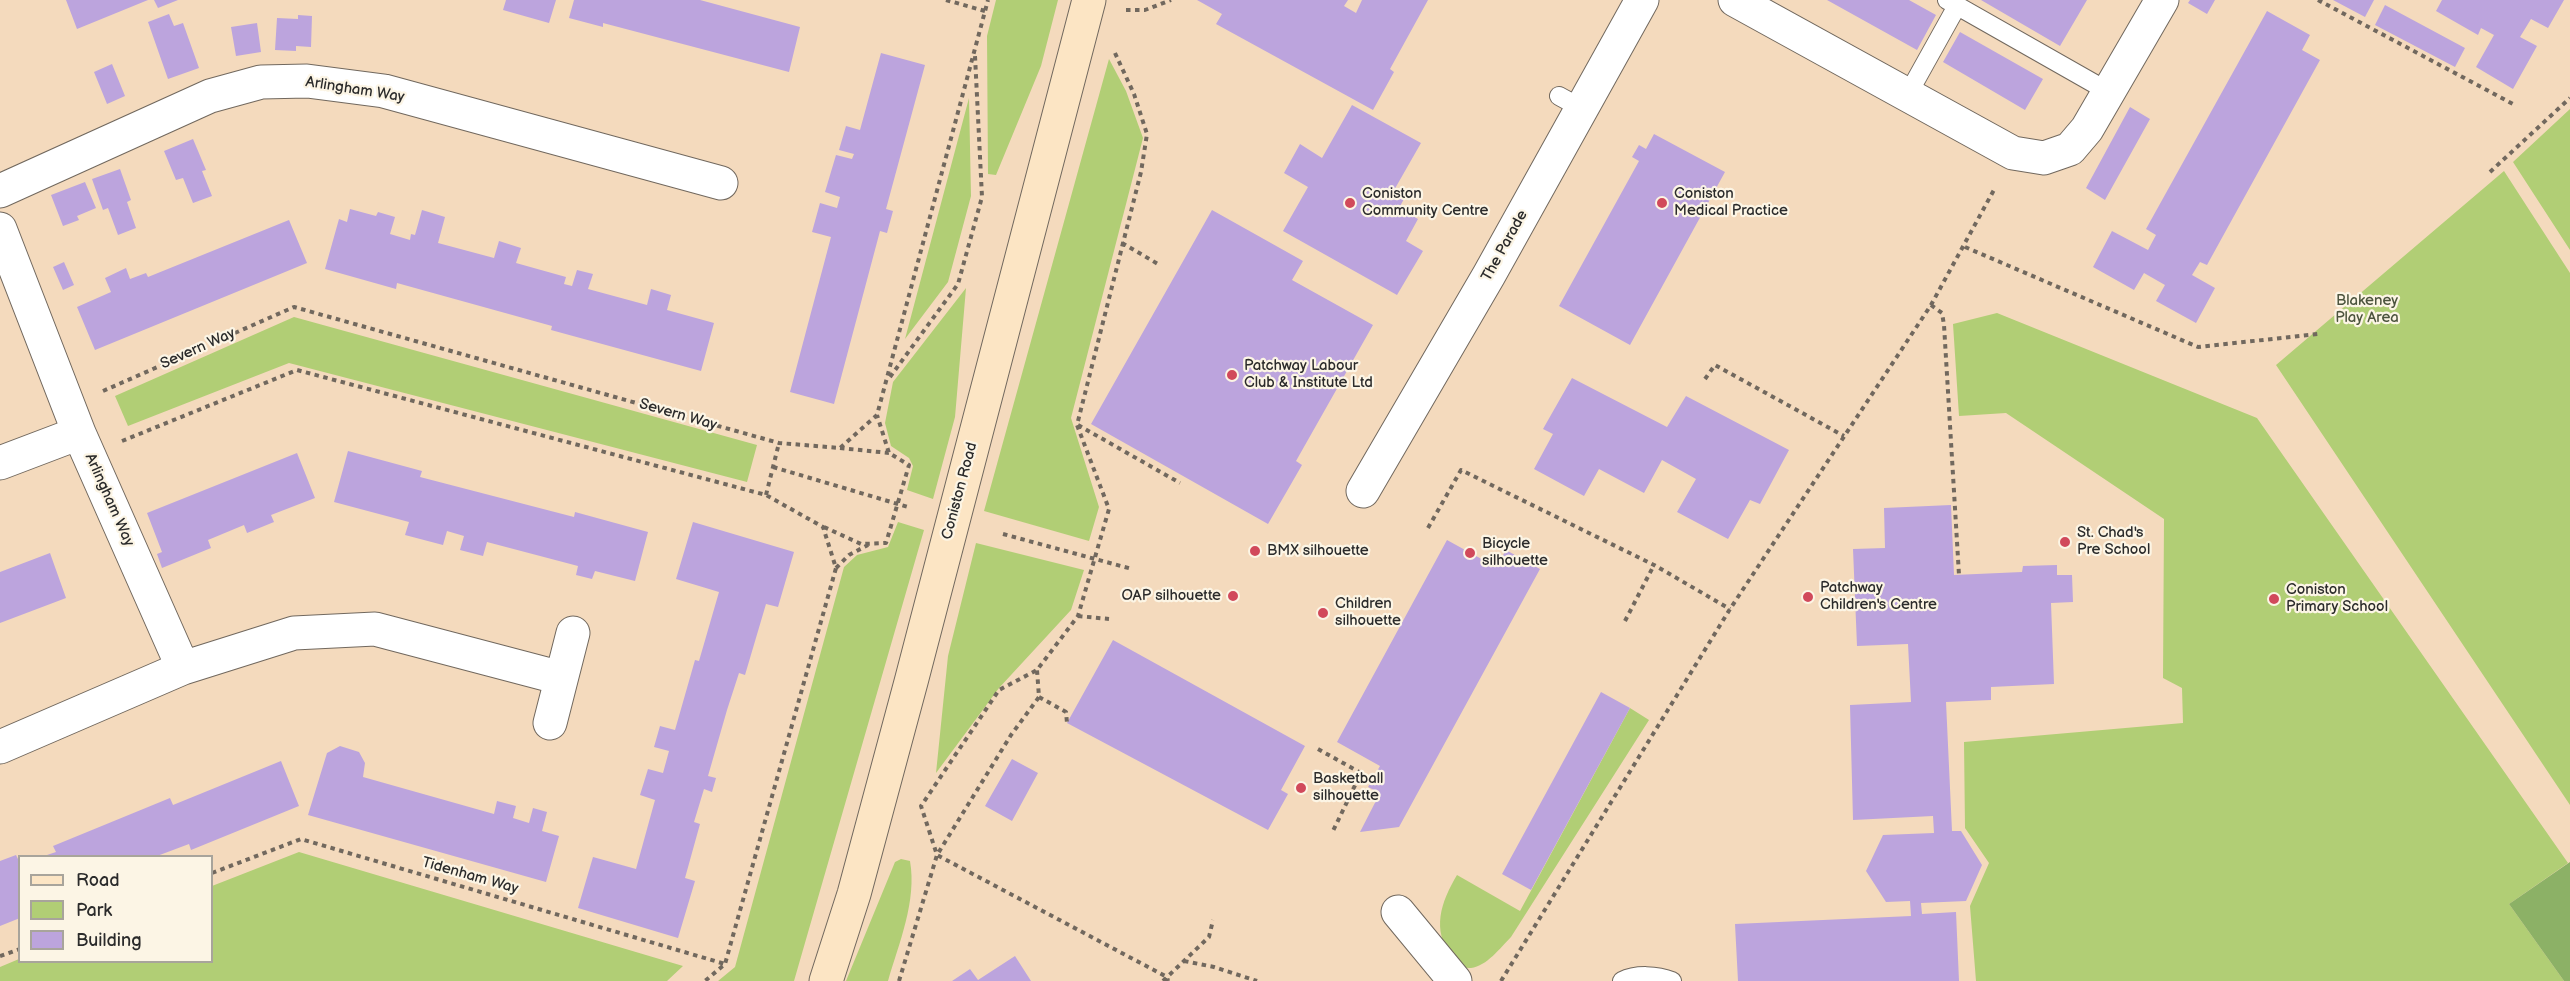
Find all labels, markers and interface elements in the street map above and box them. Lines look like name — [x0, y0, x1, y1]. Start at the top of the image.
street label: Arlingham Way — [304, 73, 406, 107]
place label: Coniston Community Centre — [1362, 185, 1488, 220]
place label: Coniston Medical Practice — [1674, 185, 1788, 220]
marker: Coniston Community Centre — [1343, 196, 1357, 210]
marker: Coniston Medical Practice — [1655, 196, 1669, 210]
street label: The Parade — [1478, 207, 1532, 285]
park label: Blakeney Play Area — [2335, 292, 2399, 327]
street label: Severn Way — [158, 325, 238, 373]
place label: Patchway Labour Club & Institute Ltd — [1244, 357, 1373, 392]
marker: Patchway Labour Club & Institute Ltd — [1225, 368, 1239, 382]
street label: Severn Way — [637, 395, 719, 435]
street label: Coniston Road — [938, 440, 982, 542]
street label: Arlingham Way — [80, 451, 138, 549]
place label: St. Chad's Pre School — [2077, 524, 2150, 559]
place label: Bicycle silhouette — [1482, 535, 1548, 570]
marker: St. Chad's Pre School — [2058, 535, 2072, 549]
place label: BMX silhouette — [1267, 542, 1369, 560]
marker: BMX silhouette — [1248, 544, 1262, 558]
marker: Bicycle silhouette — [1463, 546, 1477, 560]
place label: Patchway Children's Centre — [1820, 579, 1937, 614]
place label: Coniston Primary School — [2286, 581, 2388, 616]
place label: OAP silhouette — [1122, 587, 1221, 605]
marker: OAP silhouette — [1226, 589, 1240, 603]
marker: Patchway Children's Centre — [1801, 590, 1815, 604]
marker: Coniston Primary School — [2267, 592, 2281, 606]
place label: Children silhouette — [1335, 595, 1401, 630]
marker: Children silhouette — [1316, 606, 1330, 620]
place label: Basketball silhouette — [1313, 770, 1383, 805]
marker: Basketball silhouette — [1294, 781, 1308, 795]
street label: Tidenham Way — [420, 854, 520, 898]
legend — [18, 855, 213, 963]
text: Road — [76, 870, 120, 891]
text: Park — [76, 900, 112, 921]
text: Building — [76, 930, 142, 951]

